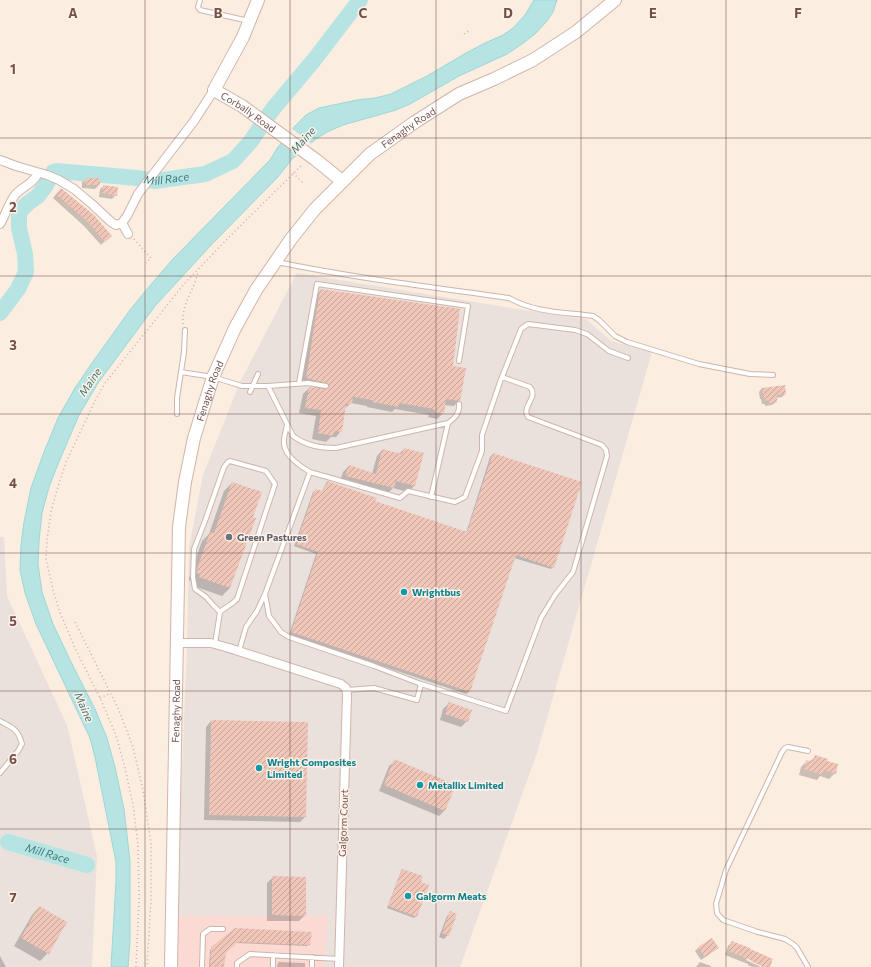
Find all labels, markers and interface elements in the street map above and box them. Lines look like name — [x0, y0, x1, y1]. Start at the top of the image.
text: A — [68, 5, 78, 21]
text: B — [214, 5, 223, 21]
text: C — [359, 5, 368, 21]
text: D — [503, 5, 513, 21]
text: E — [649, 5, 657, 21]
text: F — [794, 5, 802, 21]
text: 1 — [10, 61, 16, 77]
street label: Corbally Road — [219, 89, 278, 135]
street label: Fenaghy Road — [379, 104, 438, 150]
water label: Maine — [287, 124, 318, 156]
water label: Mill Race — [143, 169, 190, 187]
text: 2 — [9, 199, 17, 215]
text: 3 — [9, 337, 17, 353]
street label: Fenaghy Road — [194, 358, 226, 423]
water label: Maine — [75, 365, 104, 398]
text: 4 — [9, 475, 17, 491]
place label: Green Pastures — [237, 531, 307, 543]
marker: Green Pastures — [224, 532, 234, 542]
place label: Wrightbus — [412, 586, 461, 598]
marker: Wrightbus — [399, 587, 409, 597]
text: 5 — [9, 613, 17, 629]
street label: Fenaghy Road — [169, 679, 182, 743]
water label: Maine — [72, 690, 97, 724]
text: 6 — [9, 751, 17, 767]
place label: Wright Composites Limited — [267, 756, 357, 780]
marker: Wright Composites Limited — [254, 763, 264, 773]
place label: Metallix Limited — [428, 779, 504, 791]
marker: Metallix Limited — [415, 780, 425, 790]
street label: Galgorm Court — [336, 789, 350, 857]
water label: Mill Race — [24, 840, 71, 866]
text: 7 — [9, 889, 17, 905]
place label: Galgorm Meats — [416, 890, 487, 902]
marker: Galgorm Meats — [403, 891, 413, 901]

